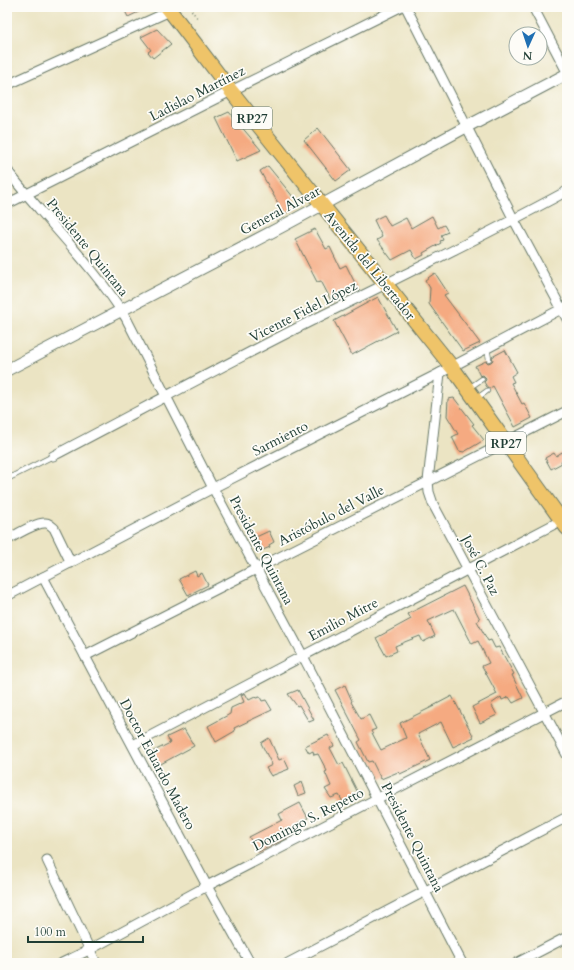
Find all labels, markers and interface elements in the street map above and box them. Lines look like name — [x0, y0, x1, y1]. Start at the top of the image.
north arrow — [508, 26, 548, 66]
text: N — [522, 48, 533, 63]
street label: Ladislao Martínez — [146, 61, 249, 126]
road number: RP27 — [232, 107, 272, 129]
street label: General Alvear — [237, 181, 324, 240]
street label: Presidente Quintana — [42, 194, 133, 300]
street label: Avenida del Libertador — [320, 207, 420, 325]
street label: Vicente Fidel López — [246, 276, 361, 347]
street label: Sarmiento — [249, 416, 312, 461]
road number: RP27 — [486, 432, 526, 454]
street label: Aristóbulo del Valle — [275, 480, 388, 550]
street label: Presidente Quintana — [225, 492, 298, 608]
street label: José C. Paz — [456, 530, 505, 599]
street label: Emilio Mitre — [305, 593, 381, 646]
street label: Doctor Eduardo Madero — [115, 695, 200, 833]
street label: Presidente Quintana — [377, 779, 448, 895]
street label: Domingo S. Repetto — [249, 783, 367, 856]
scale bar — [28, 918, 143, 944]
text: 100 m — [34, 924, 67, 940]

